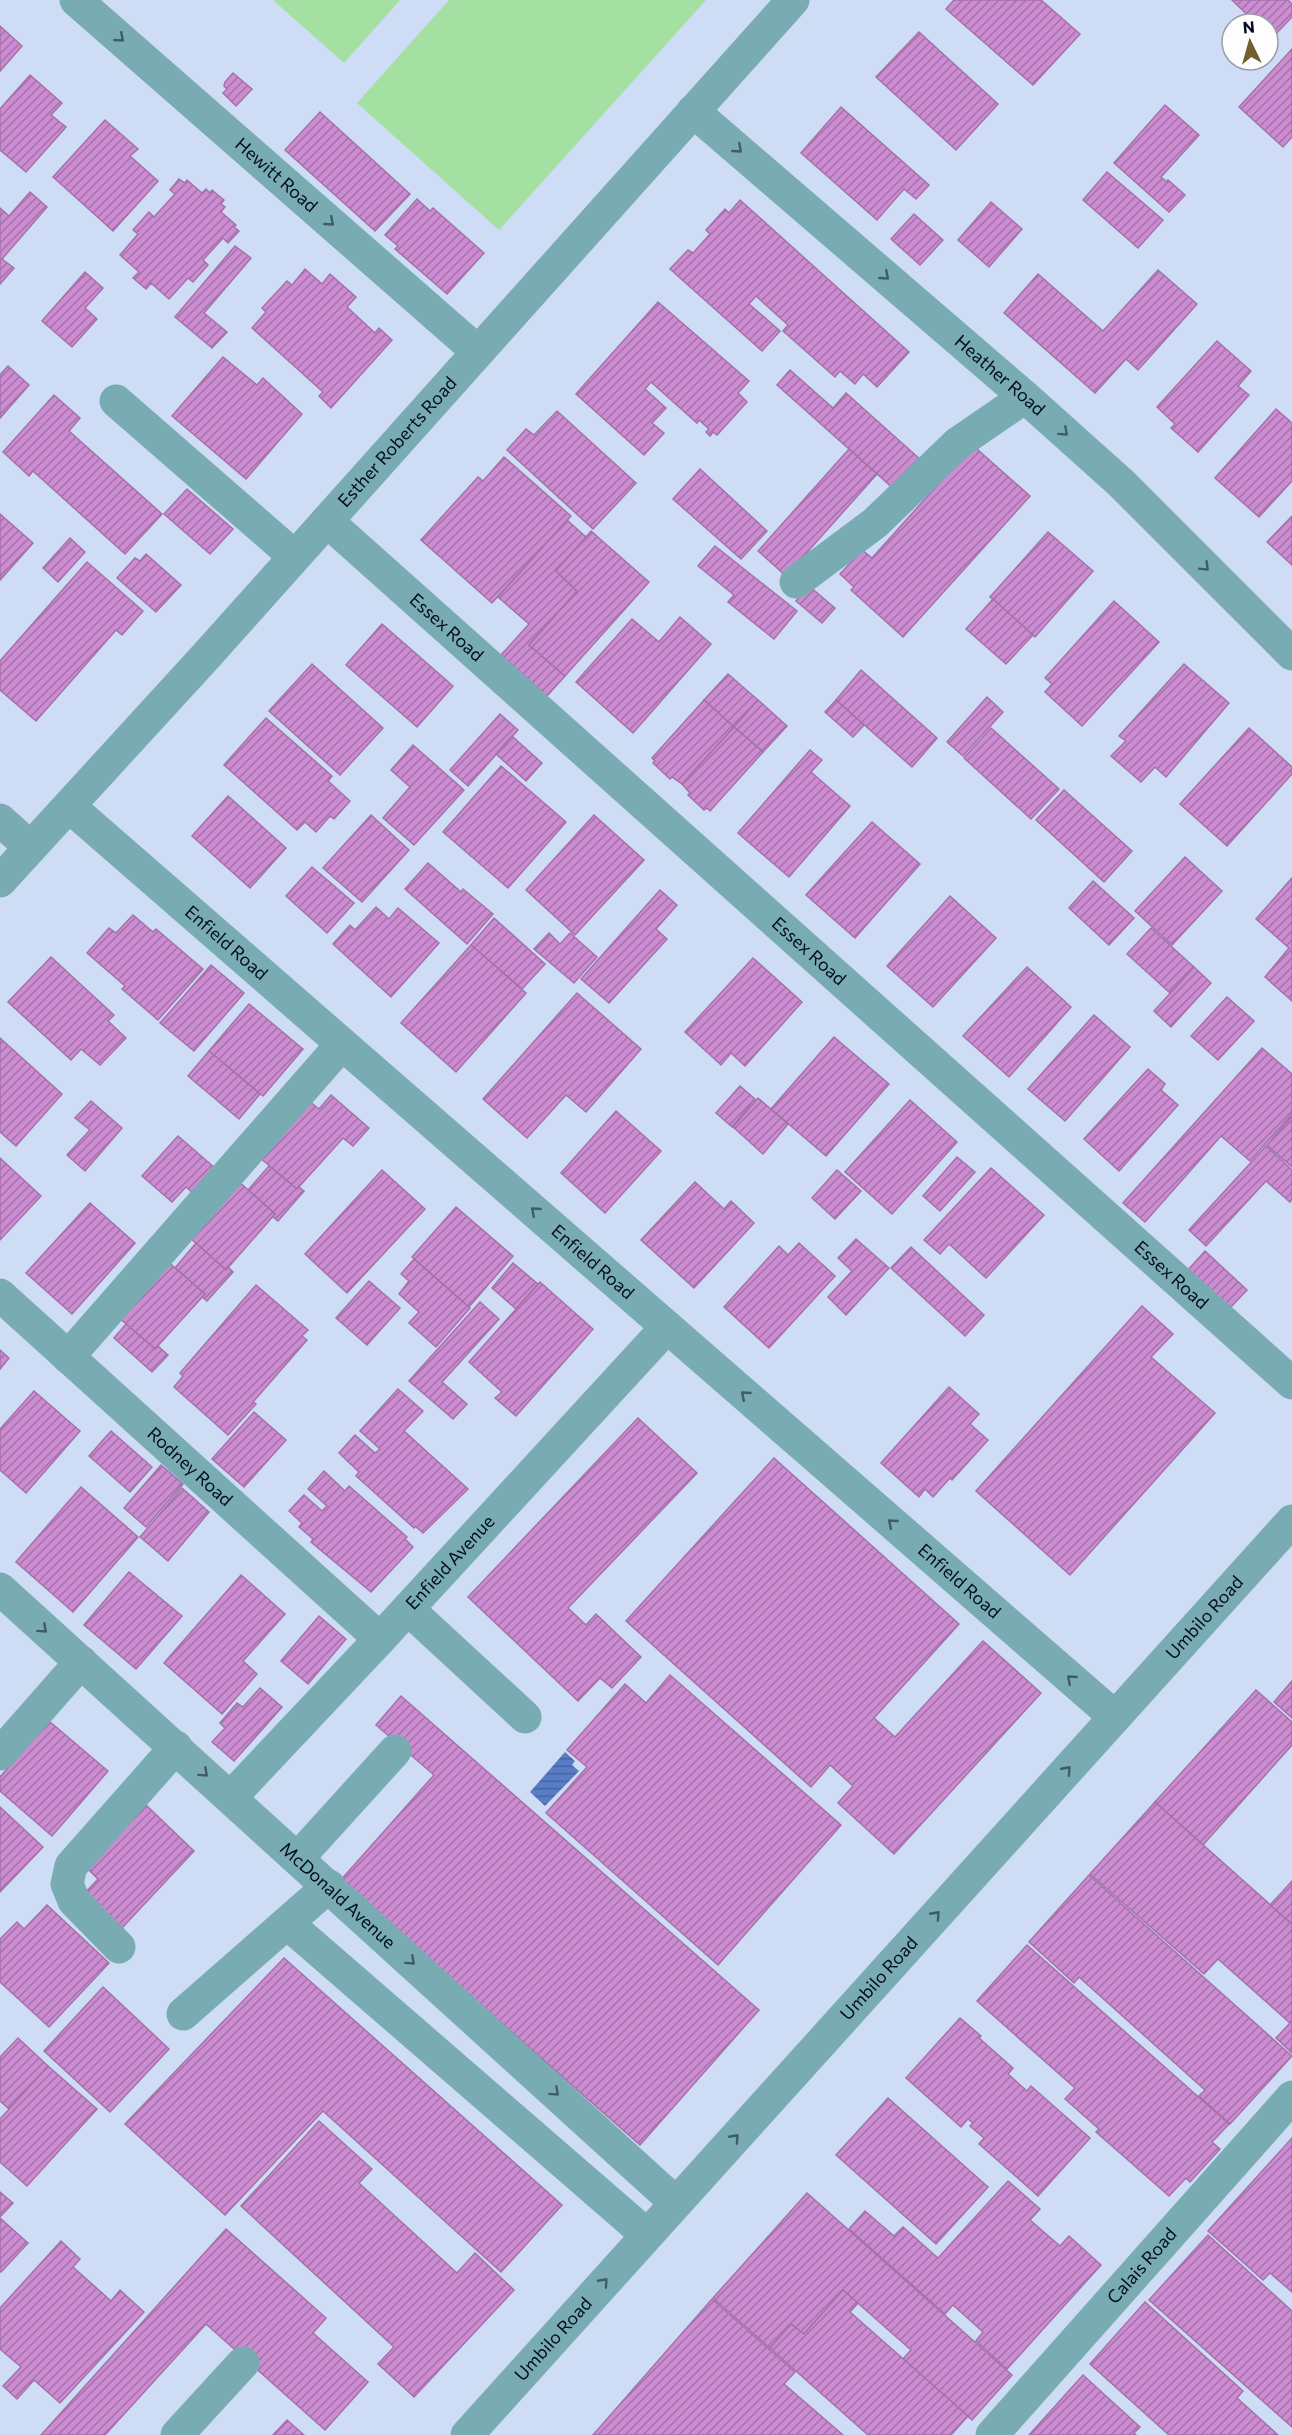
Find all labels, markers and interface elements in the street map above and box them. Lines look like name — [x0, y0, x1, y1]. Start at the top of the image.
north arrow — [1220, 12, 1280, 72]
text: N — [1242, 17, 1255, 37]
one-way arrow — [113, 31, 124, 42]
street label: Hewitt Road — [231, 133, 322, 216]
one-way arrow — [731, 142, 741, 153]
one-way arrow — [323, 215, 334, 226]
one-way arrow — [878, 269, 889, 280]
street label: Heather Road — [951, 330, 1050, 420]
street label: Esther Roberts Road — [333, 372, 461, 511]
one-way arrow — [1057, 425, 1068, 436]
one-way arrow — [1198, 560, 1208, 571]
street label: Essex Road — [405, 588, 488, 666]
street label: Enfield Road — [181, 900, 273, 984]
street label: Essex Road — [768, 912, 851, 989]
one-way arrow — [531, 1207, 542, 1218]
street label: Enfield Road — [547, 1219, 639, 1303]
street label: Essex Road — [1130, 1236, 1213, 1313]
one-way arrow — [741, 1391, 752, 1402]
street label: Rodney Road — [143, 1422, 238, 1510]
street label: Enfield Avenue — [401, 1510, 499, 1614]
one-way arrow — [888, 1519, 899, 1530]
street label: Enfield Road — [914, 1538, 1006, 1623]
street label: Umbilo Road — [1161, 1571, 1247, 1663]
one-way arrow — [37, 1622, 47, 1633]
one-way arrow — [1066, 1675, 1077, 1686]
one-way arrow — [197, 1766, 208, 1777]
one-way arrow — [1060, 1766, 1071, 1777]
street label: McDonald Avenue — [276, 1837, 401, 1953]
one-way arrow — [929, 1911, 940, 1922]
street label: Umbilo Road — [835, 1931, 922, 2024]
one-way arrow — [404, 1954, 414, 1965]
one-way arrow — [548, 2085, 558, 2096]
one-way arrow — [728, 2134, 739, 2144]
street label: Calais Road — [1102, 2223, 1181, 2308]
one-way arrow — [597, 2279, 608, 2289]
street label: Umbilo Road — [509, 2292, 596, 2385]

